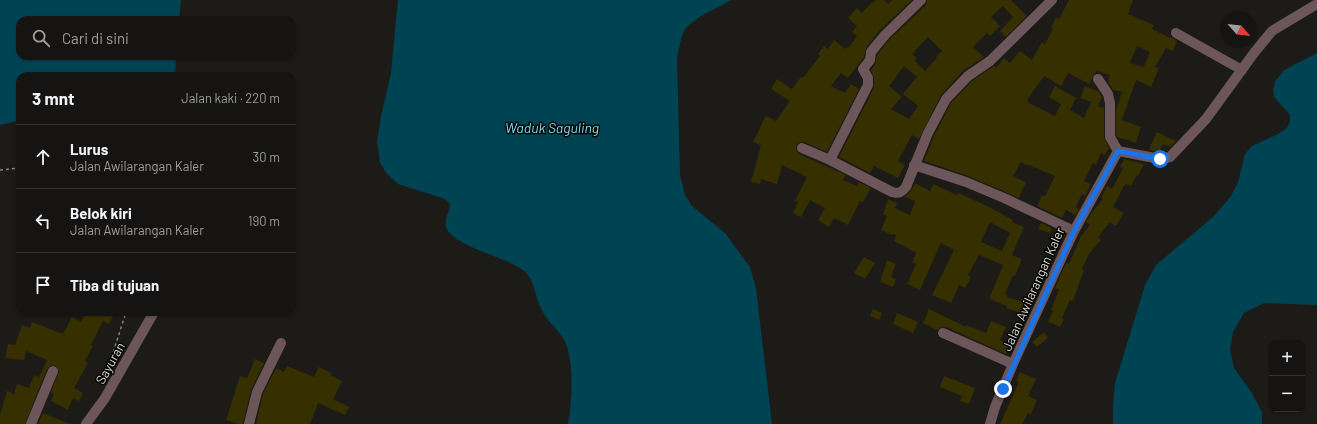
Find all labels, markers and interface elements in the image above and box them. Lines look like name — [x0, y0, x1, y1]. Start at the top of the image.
north arrow — [1221, 12, 1257, 48]
search box — [16, 16, 296, 60]
icon: search — [30, 27, 52, 49]
text: Cari di sini — [62, 29, 129, 47]
text: 3 mnt — [32, 88, 75, 108]
text: Jalan kaki · 220 m — [181, 90, 280, 106]
water label: Waduk Saguling — [505, 119, 599, 136]
text: Lurus — [70, 140, 108, 158]
icon: ahead — [32, 146, 54, 168]
text: 30 m — [253, 149, 280, 165]
route start — [1151, 150, 1169, 168]
text: Jalan Awilarangan Kaler — [70, 158, 204, 174]
text: Belok kiri — [70, 204, 132, 222]
icon: left — [32, 210, 54, 232]
text: 190 m — [248, 213, 280, 229]
text: Jalan Awilarangan Kaler — [70, 222, 204, 238]
street label: Jalan Awilarangan Kaler — [998, 224, 1068, 353]
icon: arrive — [32, 274, 54, 296]
text: Tiba di tujuan — [70, 276, 159, 294]
street label: Sayuran — [92, 339, 128, 387]
map controls — [1269, 340, 1305, 412]
button: + — [1269, 340, 1305, 376]
button: − — [1269, 376, 1305, 412]
route end — [994, 380, 1012, 398]

